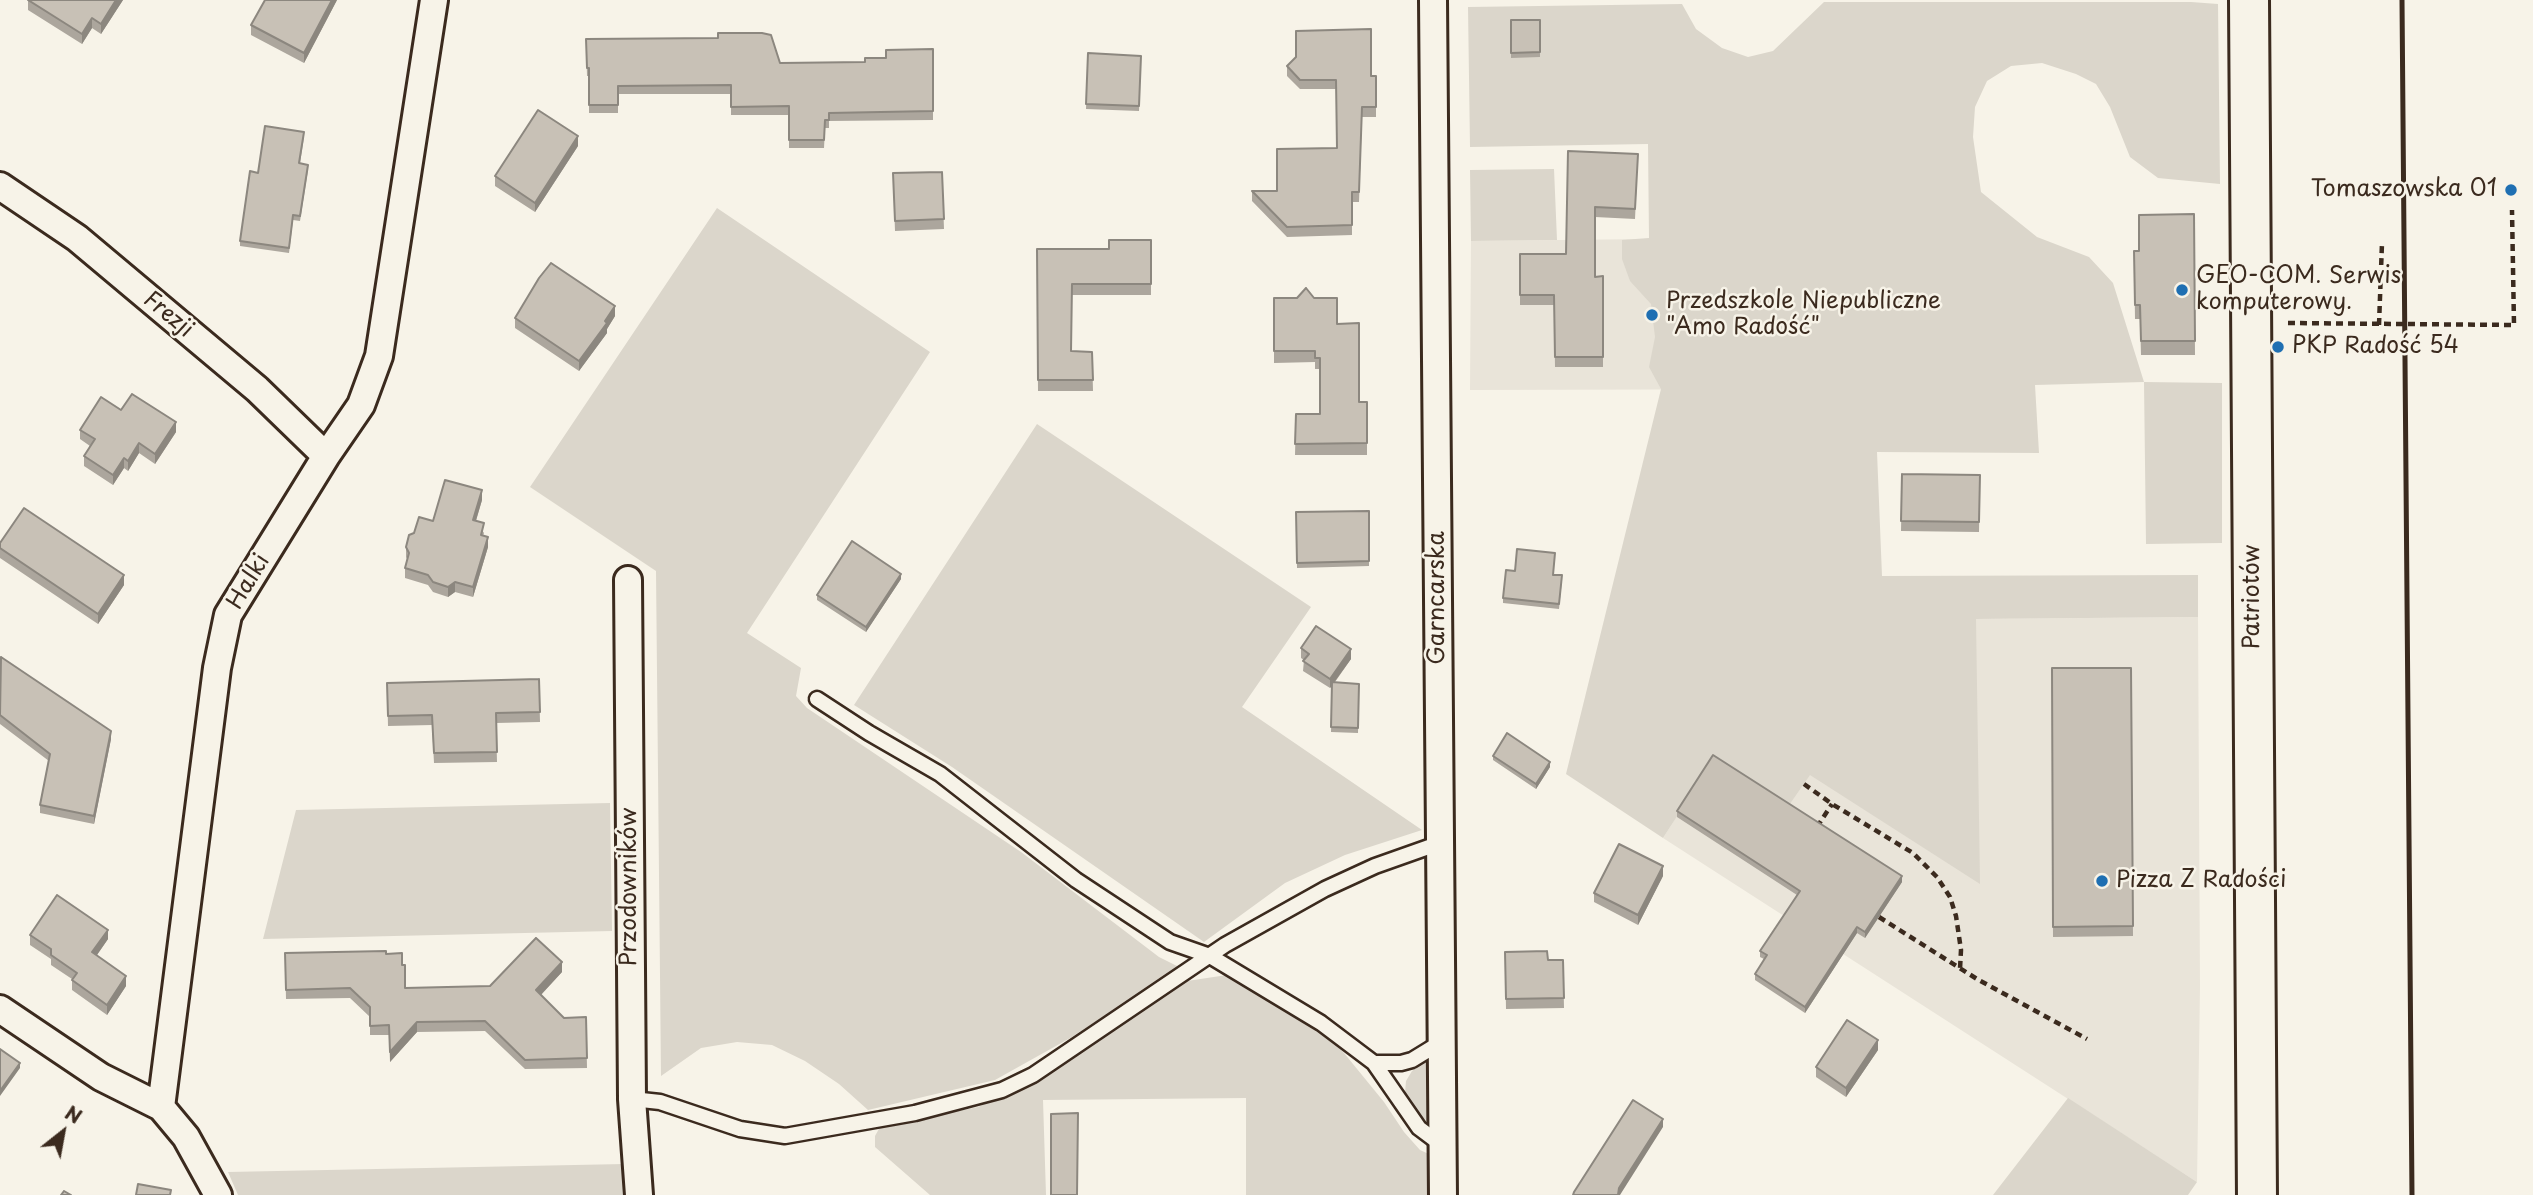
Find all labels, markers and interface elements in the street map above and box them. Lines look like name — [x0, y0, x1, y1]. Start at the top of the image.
place label: Tomaszowska 01 — [2311, 176, 2497, 204]
marker: Tomaszowska 01 — [2503, 182, 2519, 198]
place label: GEO-COM. Serwis komputerowy. — [2196, 263, 2401, 317]
marker: GEO-COM. Serwis komputerowy. — [2174, 282, 2190, 298]
street label: Frezji — [137, 286, 199, 344]
place label: Przedszkole Niepubliczne "Amo Radość" — [1666, 288, 1941, 342]
marker: Przedszkole Niepubliczne "Amo Radość" — [1644, 307, 1660, 323]
place label: PKP Radość 54 — [2292, 333, 2459, 361]
marker: PKP Radość 54 — [2270, 339, 2286, 355]
street label: Garncarska — [1424, 531, 1452, 665]
street label: Patriotów — [2239, 545, 2267, 649]
street label: Halki — [222, 549, 276, 615]
street label: Przodowników — [616, 808, 644, 966]
place label: Pizza Z Radości — [2116, 867, 2286, 895]
marker: Pizza Z Radości — [2094, 873, 2110, 889]
north arrow — [28, 1097, 98, 1167]
text: N — [60, 1098, 87, 1130]

